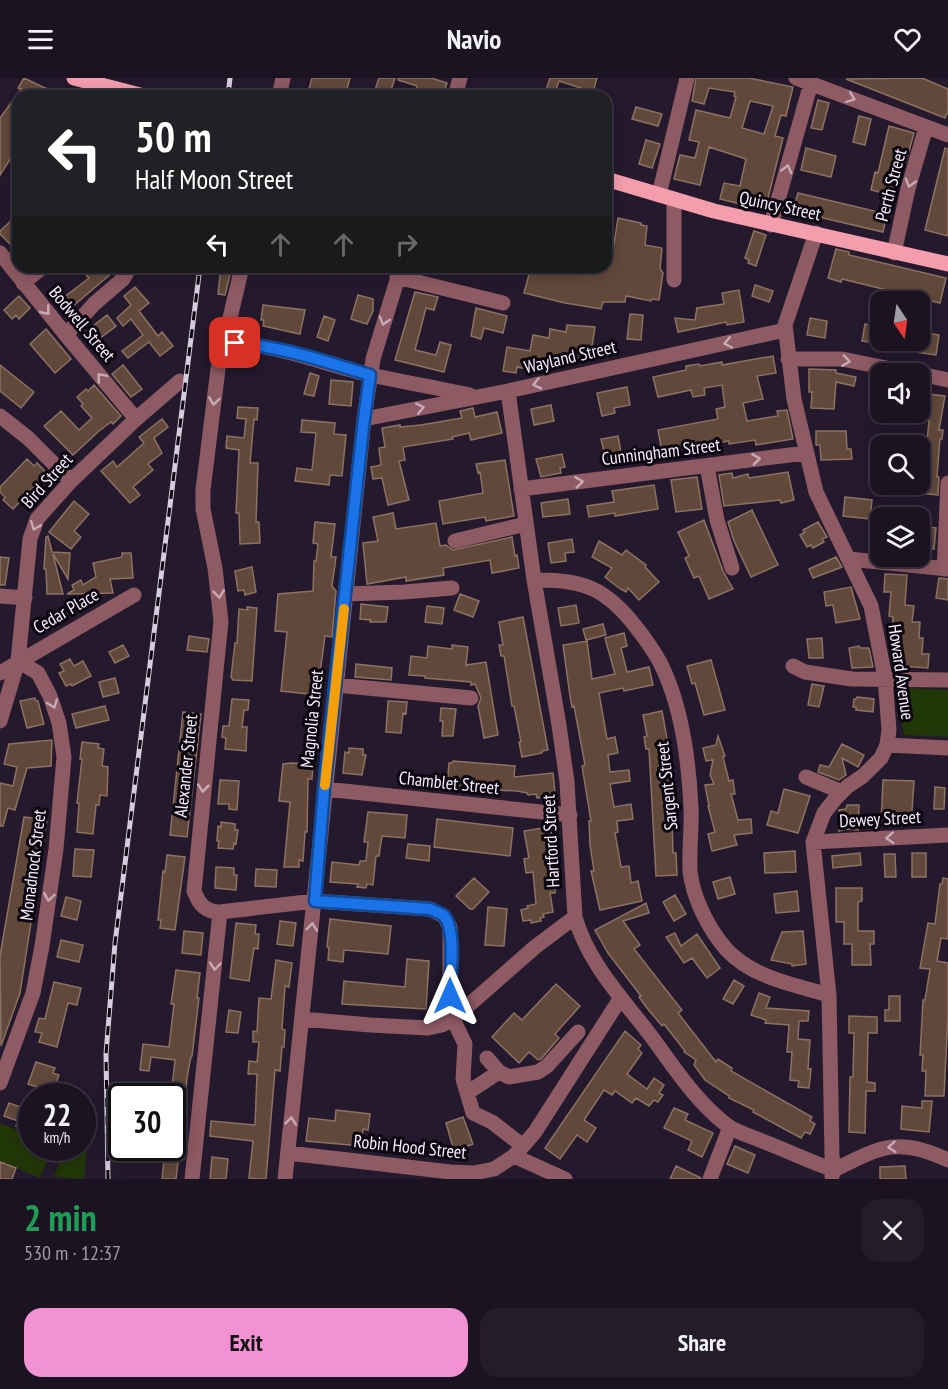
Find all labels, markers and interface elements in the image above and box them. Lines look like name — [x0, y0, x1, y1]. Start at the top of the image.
text: Navio — [447, 22, 501, 56]
icon: menu — [24, 23, 57, 56]
icon: heart — [891, 23, 924, 56]
one-way arrow — [845, 91, 856, 104]
text: 50 m — [135, 109, 212, 164]
icon: left — [36, 114, 114, 192]
street label: Perth Street — [870, 146, 911, 224]
text: Half Moon Street — [135, 162, 293, 196]
one-way arrow — [780, 164, 792, 174]
one-way arrow — [905, 177, 917, 188]
street label: Quincy Street — [737, 186, 823, 225]
icon: left — [201, 228, 234, 261]
icon: ahead — [264, 228, 297, 261]
icon: ahead — [327, 228, 360, 261]
icon: right — [390, 228, 423, 261]
street label: Bodwell Street — [44, 281, 121, 366]
north arrow — [870, 291, 930, 351]
map controls — [870, 291, 930, 567]
one-way arrow — [38, 304, 49, 315]
one-way arrow — [379, 315, 391, 326]
pin — [209, 317, 260, 368]
icon: arrive — [218, 326, 251, 359]
street label: Wayland Street — [522, 335, 618, 378]
one-way arrow — [723, 335, 733, 348]
one-way arrow — [842, 354, 851, 366]
button: sound — [870, 363, 930, 423]
one-way arrow — [97, 373, 108, 384]
one-way arrow — [532, 377, 542, 390]
one-way arrow — [208, 396, 220, 405]
one-way arrow — [415, 402, 425, 415]
street label: Cunningham Street — [600, 433, 722, 470]
button: search — [870, 435, 930, 495]
street label: Bird Street — [16, 448, 77, 513]
one-way arrow — [752, 454, 761, 466]
one-way arrow — [575, 476, 584, 488]
button: layers — [870, 507, 930, 567]
one-way arrow — [30, 520, 42, 531]
street label: Cedar Place — [29, 583, 103, 639]
one-way arrow — [212, 589, 224, 598]
street label: Howard Avenue — [883, 622, 920, 721]
street label: Magnolia Street — [295, 669, 328, 769]
one-way arrow — [46, 699, 59, 709]
street label: Alexander Street — [169, 713, 202, 819]
street label: Sargent Street — [650, 741, 683, 832]
street label: Chamblet Street — [398, 766, 500, 799]
one-way arrow — [197, 783, 210, 792]
street label: Hartford Street — [537, 794, 564, 888]
street label: Dewey Street — [839, 805, 921, 832]
street label: Monadnock Street — [14, 808, 51, 922]
one-way arrow — [885, 832, 894, 845]
one-way arrow — [43, 893, 55, 902]
one-way arrow — [306, 922, 318, 932]
one-way arrow — [209, 961, 222, 970]
position arrow — [418, 964, 482, 1028]
speed limit sign: 30 — [108, 1083, 186, 1161]
text: 22 — [43, 1095, 71, 1134]
one-way arrow — [284, 1116, 297, 1125]
text: km/h — [44, 1128, 70, 1147]
street label: Robin Hood Street — [353, 1129, 468, 1164]
one-way arrow — [888, 1140, 897, 1153]
text: 2 min — [24, 1194, 97, 1241]
button: close — [861, 1199, 924, 1262]
text: 530 m · 12:37 — [24, 1240, 121, 1266]
button: Exit — [24, 1308, 468, 1377]
button: Share — [480, 1308, 924, 1377]

